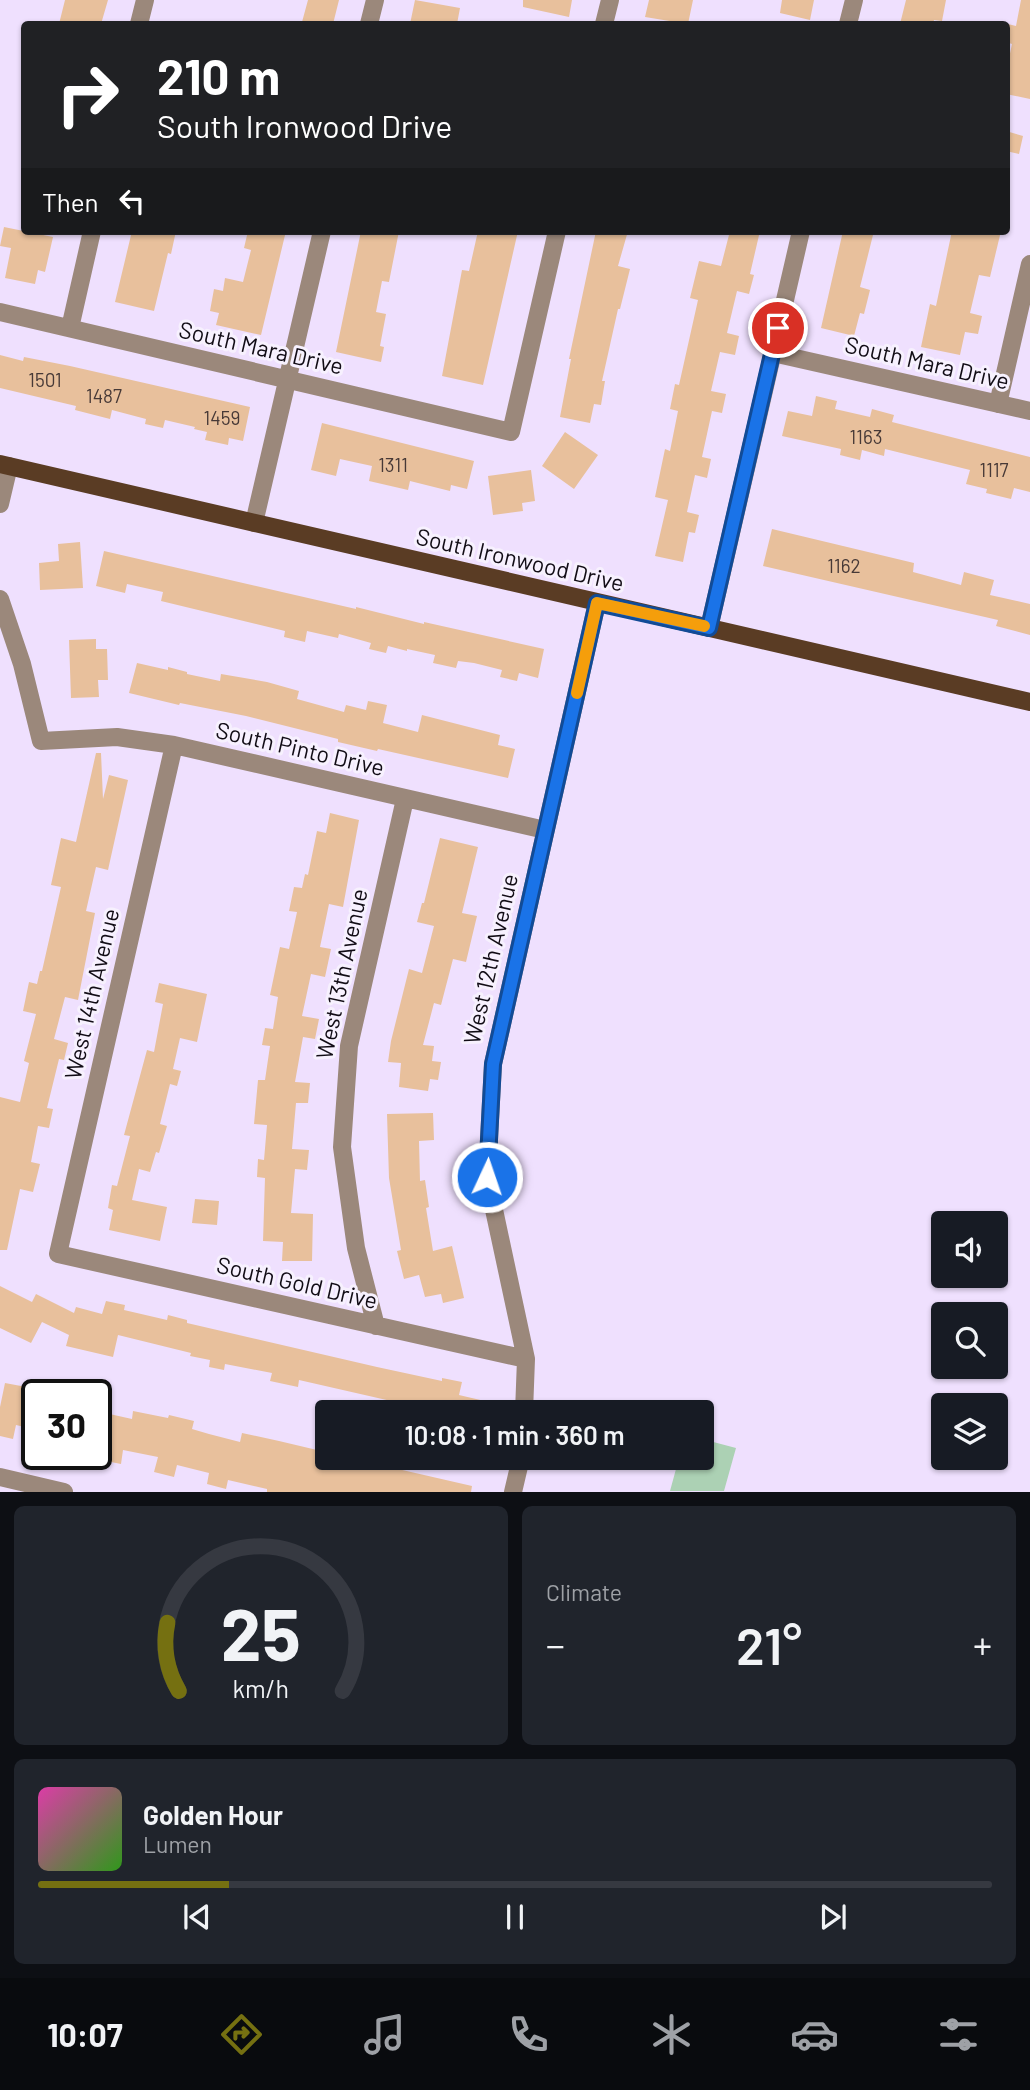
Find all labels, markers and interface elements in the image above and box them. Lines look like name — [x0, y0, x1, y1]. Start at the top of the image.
text: 210 m — [157, 46, 280, 105]
icon: right — [42, 49, 133, 140]
text: South Ironwood Drive — [157, 106, 452, 144]
icon: left — [113, 182, 151, 220]
text: Then — [42, 186, 99, 217]
pin — [748, 298, 808, 358]
icon: arrive — [759, 309, 797, 347]
street label: South Mara Drive — [176, 315, 346, 380]
street label: South Mara Drive — [842, 330, 1012, 395]
house number: 1501 — [28, 368, 62, 391]
house number: 1487 — [86, 384, 122, 407]
house number: 1459 — [204, 406, 240, 429]
house number: 1163 — [850, 425, 882, 448]
house number: 1311 — [378, 453, 408, 476]
house number: 1117 — [979, 458, 1009, 481]
street label: South Ironwood Drive — [414, 522, 627, 597]
house number: 1162 — [827, 554, 861, 577]
street label: South Pinto Drive — [213, 715, 387, 781]
street label: West 12th Avenue — [457, 871, 523, 1047]
street label: West 13th Avenue — [309, 886, 373, 1062]
street label: West 14th Avenue — [58, 906, 124, 1082]
position arrow — [450, 1140, 524, 1214]
map controls — [931, 1211, 1008, 1470]
button: sound — [931, 1211, 1008, 1288]
street label: South Gold Drive — [214, 1250, 380, 1314]
button: search — [931, 1302, 1008, 1379]
speed limit sign: 30 — [21, 1379, 112, 1470]
button: layers — [931, 1393, 1008, 1470]
text: 10:08 · 1 min · 360 m — [404, 1419, 625, 1450]
text: Climate — [546, 1578, 622, 1606]
text: 25 — [221, 1589, 301, 1677]
text: 21° — [736, 1613, 802, 1675]
text: − — [546, 1621, 565, 1667]
text: + — [973, 1621, 992, 1667]
text: km/h — [233, 1673, 289, 1703]
text: Golden Hour — [143, 1799, 283, 1830]
text: Lumen — [143, 1830, 212, 1858]
icon: previous — [178, 1898, 216, 1936]
icon: pause — [496, 1898, 534, 1936]
icon: next — [814, 1898, 852, 1936]
icon: directions — [217, 2010, 266, 2059]
icon: music — [360, 2010, 409, 2059]
icon: phone — [504, 2010, 553, 2059]
icon: climate — [647, 2010, 696, 2059]
icon: car — [790, 2010, 839, 2059]
icon: filters — [934, 2010, 983, 2059]
text: 10:07 — [47, 2015, 123, 2053]

